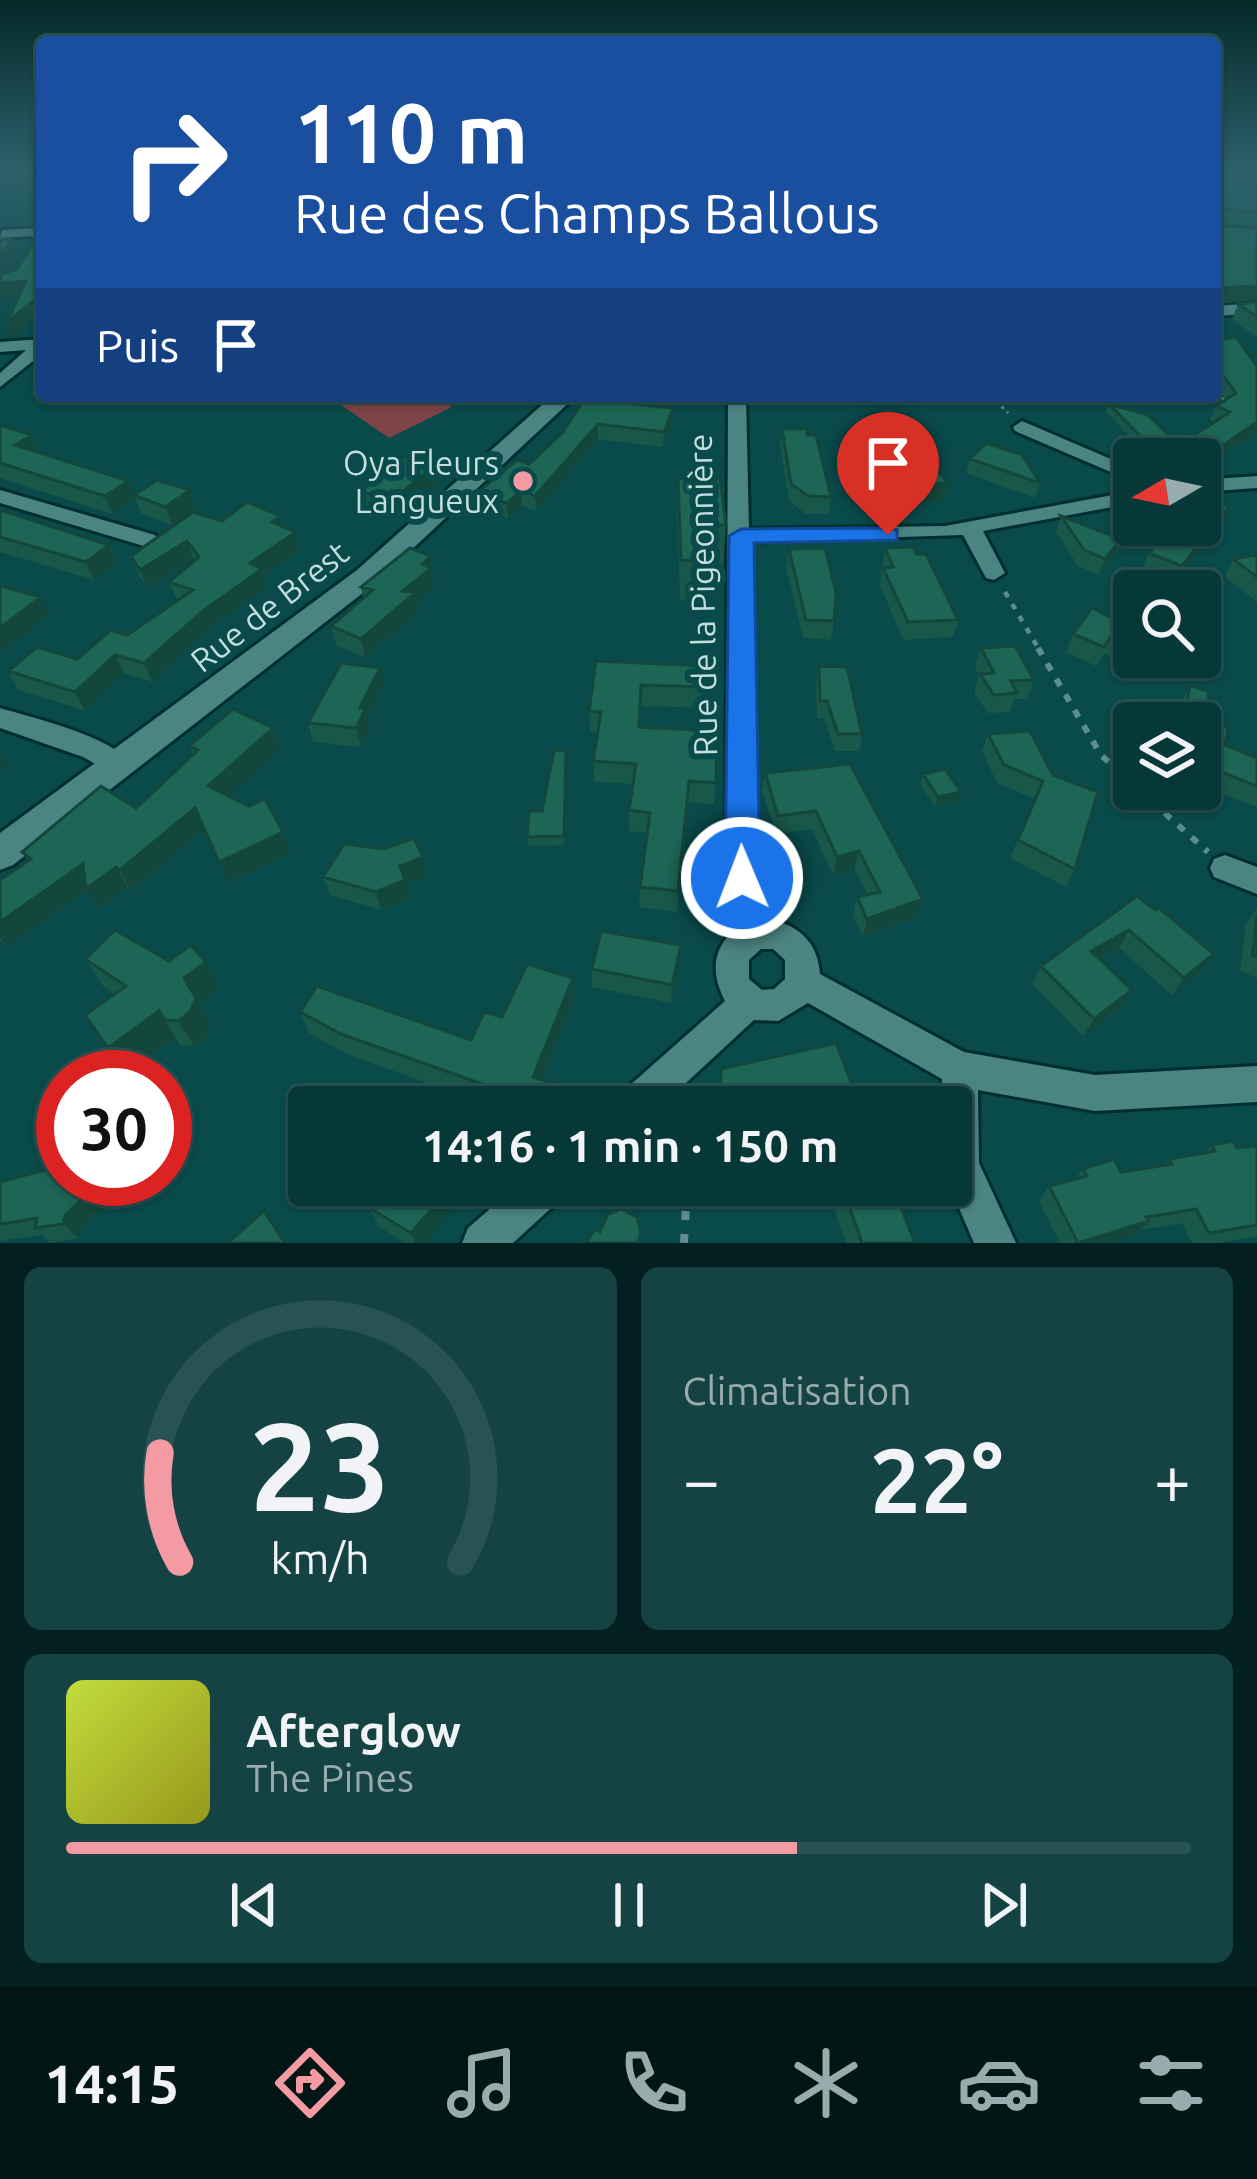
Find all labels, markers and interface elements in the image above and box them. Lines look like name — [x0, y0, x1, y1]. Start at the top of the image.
icon: right — [96, 84, 252, 240]
text: 110 m — [294, 85, 528, 179]
text: Rue des Champs Ballous — [294, 183, 880, 243]
icon: arrive — [203, 312, 269, 378]
text: Puis — [96, 320, 179, 371]
pin — [837, 412, 939, 535]
icon: arrive — [855, 430, 921, 496]
street label: Rue de la Pigeonnière — [681, 434, 723, 756]
north arrow — [1113, 438, 1221, 546]
map controls — [1113, 438, 1221, 810]
place label: Oya Fleurs Langueux — [343, 444, 499, 519]
marker: Oya Fleurs Langueux — [510, 468, 536, 494]
street label: Rue de Brest — [183, 533, 355, 679]
button: search — [1113, 570, 1221, 678]
button: layers — [1113, 702, 1221, 810]
position arrow — [679, 815, 805, 941]
speed limit sign: 30 — [36, 1050, 192, 1206]
text: 14:16 · 1 min · 150 m — [422, 1120, 838, 1171]
text: Climatisation — [683, 1369, 911, 1412]
text: 23 — [250, 1395, 391, 1535]
text: 22° — [870, 1429, 1003, 1530]
text: − — [683, 1442, 720, 1516]
text: + — [1154, 1442, 1191, 1516]
text: km/h — [271, 1533, 370, 1581]
text: Afterglow — [246, 1705, 461, 1756]
text: The Pines — [246, 1756, 414, 1799]
icon: previous — [221, 1872, 287, 1938]
icon: pause — [596, 1872, 662, 1938]
icon: next — [971, 1872, 1037, 1938]
icon: directions — [268, 2041, 352, 2125]
icon: music — [440, 2041, 524, 2125]
icon: phone — [612, 2041, 696, 2125]
icon: climate — [784, 2041, 868, 2125]
icon: car — [957, 2041, 1041, 2125]
icon: filters — [1129, 2041, 1213, 2125]
text: 14:15 — [44, 2053, 179, 2113]

